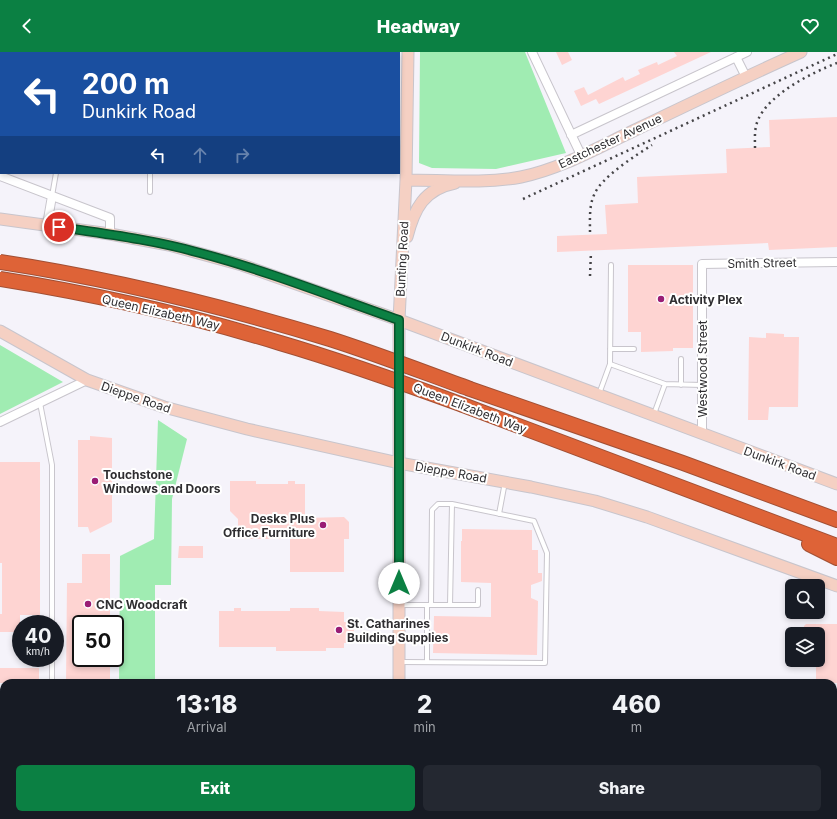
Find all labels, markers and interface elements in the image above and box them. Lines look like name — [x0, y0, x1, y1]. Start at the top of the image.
icon: back — [16, 15, 38, 37]
icon: heart — [799, 15, 821, 37]
text: Headway — [377, 16, 460, 37]
text: 200 m — [82, 67, 170, 101]
icon: left — [16, 68, 68, 120]
text: Dunkirk Road — [82, 101, 196, 122]
street label: Eastchester Avenue — [556, 110, 664, 172]
icon: left — [147, 144, 169, 166]
icon: ahead — [189, 144, 211, 166]
icon: right — [231, 144, 253, 166]
pin — [42, 210, 76, 244]
icon: arrive — [48, 216, 70, 238]
street label: Bunting Road — [393, 221, 411, 297]
street label: Smith Street — [727, 255, 797, 271]
street label: Queen Elizabeth Way — [101, 291, 222, 333]
place label: Activity Plex — [669, 292, 742, 307]
marker: Activity Plex — [656, 294, 666, 304]
street label: Westwood Street — [695, 320, 710, 418]
street label: Dunkirk Road — [439, 328, 515, 370]
street label: Dieppe Road — [99, 378, 173, 416]
street label: Queen Elizabeth Way — [411, 379, 529, 437]
street label: Dunkirk Road — [742, 443, 818, 483]
street label: Dieppe Road — [414, 458, 488, 486]
place label: Touchstone Windows and Doors — [103, 467, 221, 496]
marker: Touchstone Windows and Doors — [90, 476, 100, 486]
place label: Desks Plus Office Furniture — [223, 511, 315, 540]
marker: Desks Plus Office Furniture — [318, 520, 328, 530]
position arrow — [378, 562, 420, 604]
map controls — [785, 579, 825, 667]
button: search — [785, 579, 825, 619]
place label: CNC Woodcraft — [96, 597, 188, 612]
marker: CNC Woodcraft — [83, 599, 93, 609]
speed limit sign: 50 — [72, 615, 124, 667]
place label: St. Catharines Building Supplies — [347, 616, 449, 645]
text: 40 — [24, 624, 52, 648]
marker: St. Catharines Building Supplies — [334, 625, 344, 635]
button: layers — [785, 627, 825, 667]
text: km/h — [26, 645, 50, 657]
text: 13:18 — [176, 690, 237, 719]
text: 2 — [417, 690, 432, 719]
text: 460 — [612, 690, 661, 719]
text: Arrival — [187, 719, 227, 735]
text: min — [414, 719, 436, 735]
text: m — [631, 719, 642, 735]
button: Exit — [16, 765, 415, 811]
button: Share — [423, 765, 821, 811]

